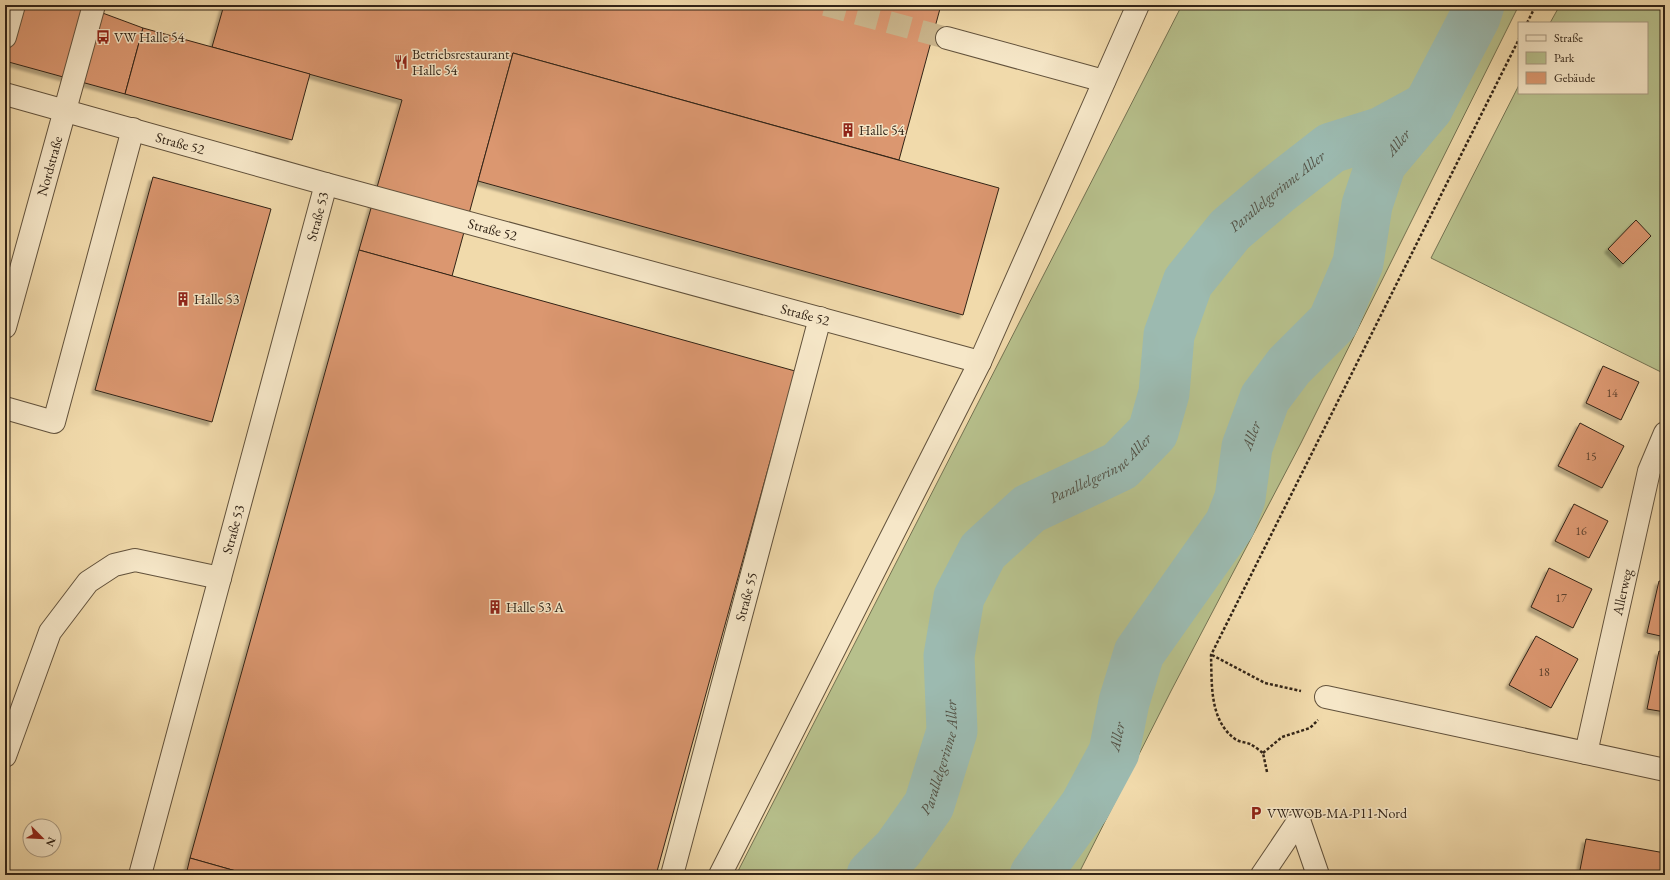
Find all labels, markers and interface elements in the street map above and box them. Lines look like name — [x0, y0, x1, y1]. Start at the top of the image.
legend — [1518, 22, 1648, 94]
place label: VW Halle 54 — [114, 28, 185, 46]
bus stop icon: VW Halle 54 — [95, 29, 111, 45]
text: Straße — [1554, 30, 1583, 46]
place label: Betriebsrestaurant Halle 54 — [412, 45, 510, 79]
text: Park — [1554, 50, 1575, 66]
restaurant icon: Betriebsrestaurant Halle 54 — [393, 54, 409, 70]
text: Gebäude — [1554, 70, 1596, 86]
place label: Halle 54 — [859, 121, 905, 139]
building icon: Halle 54 — [840, 122, 856, 138]
water label: Aller — [1380, 124, 1415, 160]
street label: Straße 52 — [154, 128, 207, 159]
street label: Nordstraße — [33, 133, 67, 198]
water label: Parallelgerinne Aller — [1225, 145, 1330, 236]
street label: Straße 53 — [302, 190, 333, 243]
street label: Straße 52 — [466, 214, 519, 245]
place label: Halle 53 — [194, 290, 240, 308]
building icon: Halle 53 — [175, 291, 191, 307]
street label: Straße 52 — [779, 299, 832, 330]
house number: 14 — [1606, 385, 1618, 401]
water label: Aller — [1236, 417, 1265, 453]
water label: Parallelgerinne Aller — [1046, 428, 1156, 507]
house number: 15 — [1585, 448, 1597, 464]
street label: Straße 53 — [218, 503, 248, 556]
house number: 16 — [1575, 523, 1587, 539]
street label: Allerweg — [1608, 566, 1636, 618]
street label: Straße 55 — [731, 570, 761, 623]
house number: 17 — [1555, 590, 1567, 606]
place label: Halle 53 A — [506, 598, 564, 616]
building icon: Halle 53 A — [487, 599, 503, 615]
house number: 18 — [1538, 664, 1550, 680]
water label: Parallelgerinne Aller — [915, 698, 961, 818]
water label: Aller — [1104, 719, 1129, 754]
place label: VW-WOB-MA-P11-Nord — [1267, 804, 1408, 822]
parking icon: VW-WOB-MA-P11-Nord — [1248, 805, 1264, 821]
north arrow — [22, 818, 62, 858]
text: N — [43, 835, 59, 849]

